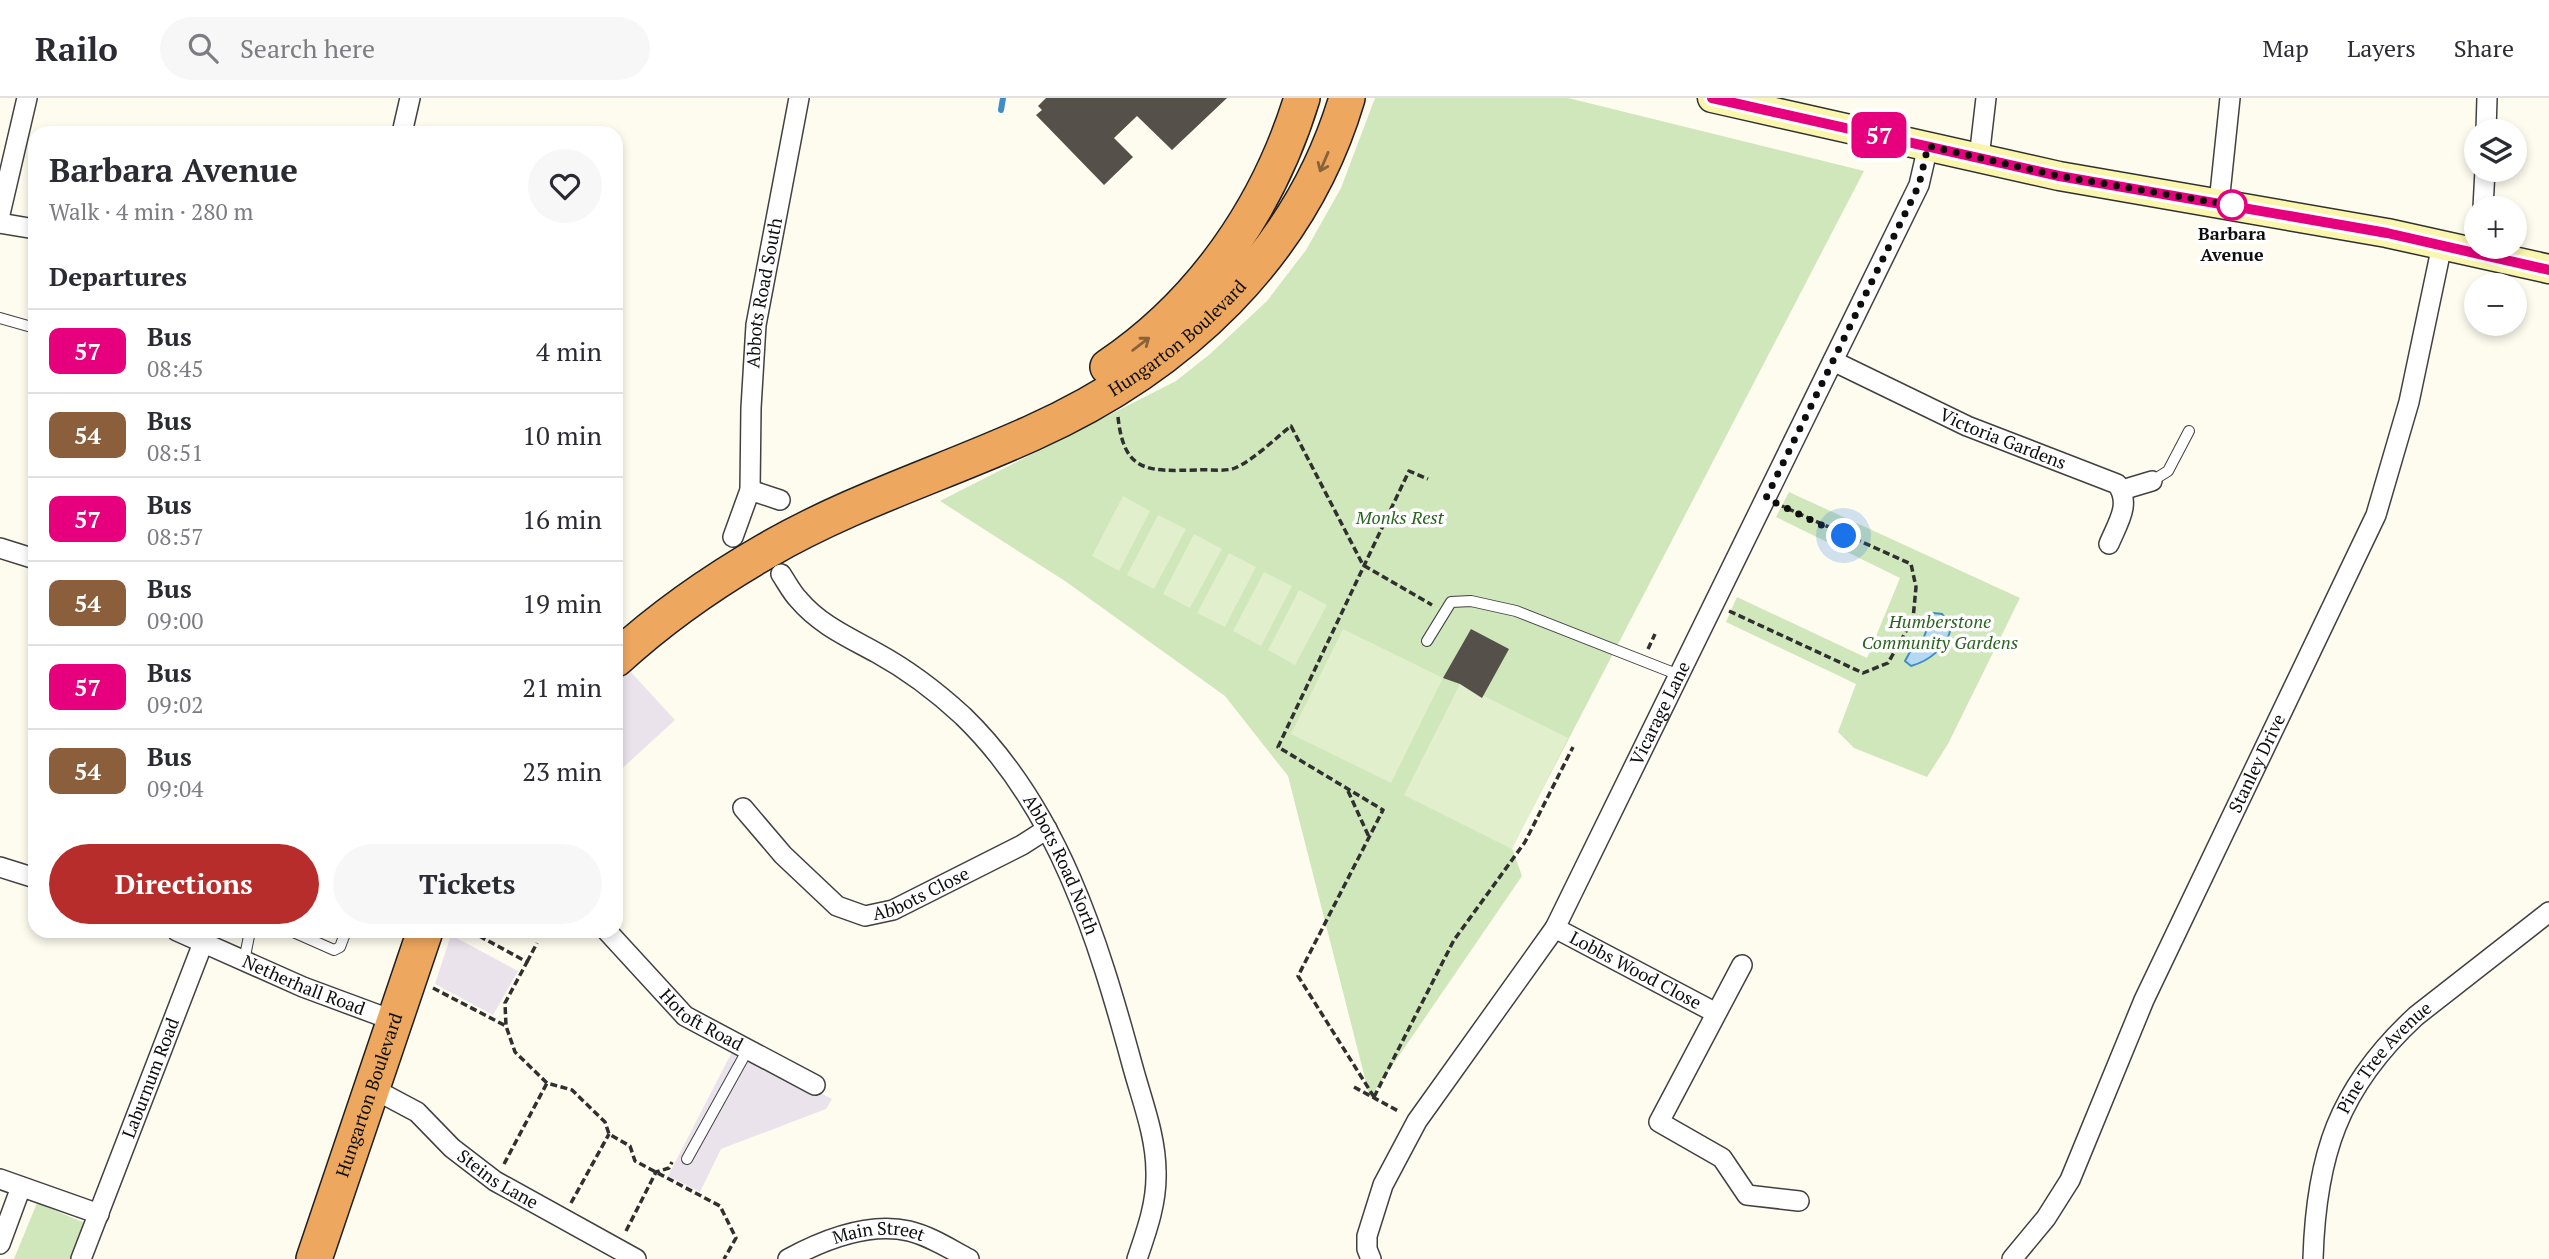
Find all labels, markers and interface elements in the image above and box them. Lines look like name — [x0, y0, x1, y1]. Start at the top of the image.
search box — [160, 17, 650, 80]
text: Railo — [35, 27, 118, 70]
icon: search — [184, 29, 222, 67]
text: Search here — [240, 31, 375, 65]
text: Map — [2262, 32, 2309, 64]
text: Layers — [2347, 32, 2416, 64]
text: Share — [2454, 32, 2514, 64]
line badge: 57 — [1848, 112, 1910, 158]
text: 57 — [1865, 119, 1893, 151]
map controls — [2464, 119, 2527, 336]
button: layers — [2464, 119, 2527, 182]
text: Barbara Avenue — [49, 148, 298, 191]
button: heart — [528, 149, 602, 223]
one-way arrow — [1317, 151, 1330, 172]
marker: Barbara Avenue — [2217, 190, 2247, 220]
text: Walk · 4 min · 280 m — [49, 196, 253, 227]
button: + — [2464, 196, 2527, 259]
street label: Abbots Road South — [740, 215, 787, 369]
place label: Barbara Avenue — [2198, 221, 2266, 266]
text: Departures — [49, 259, 187, 293]
button: − — [2464, 273, 2527, 336]
street label: Hungarton Boulevard — [1104, 274, 1251, 401]
text: Bus — [147, 319, 192, 353]
text: 4 min — [536, 334, 602, 368]
text: 57 — [74, 335, 101, 367]
one-way arrow — [1132, 336, 1150, 351]
text: 08:45 — [147, 353, 204, 384]
street label: Victoria Gardens — [1936, 402, 2070, 474]
text: Bus — [147, 403, 192, 437]
text: 10 min — [522, 418, 602, 452]
text: 54 — [74, 419, 101, 451]
text: 08:51 — [147, 437, 204, 468]
text: Bus — [147, 487, 192, 521]
text: 16 min — [522, 502, 602, 536]
text: 57 — [74, 503, 101, 535]
park label: Monks Rest — [1355, 505, 1445, 529]
your location — [1826, 518, 1861, 553]
text: 08:57 — [147, 521, 204, 552]
text: Bus — [147, 571, 192, 605]
text: 19 min — [522, 586, 602, 620]
text: 54 — [74, 587, 101, 619]
text: 09:00 — [147, 605, 204, 636]
park label: Humberstone Community Gardens — [1862, 609, 2018, 654]
text: Bus — [147, 655, 192, 689]
street label: Vicarage Lane — [1624, 657, 1695, 769]
text: 21 min — [522, 670, 602, 704]
text: 57 — [74, 671, 101, 703]
text: 09:02 — [147, 689, 204, 720]
street label: Stanley Drive — [2222, 710, 2290, 816]
text: Bus — [147, 739, 192, 773]
text: 23 min — [522, 754, 602, 788]
text: 54 — [74, 755, 101, 787]
text: 09:04 — [147, 773, 204, 804]
street label: Abbots Road North — [1018, 789, 1105, 938]
button: Directions — [49, 844, 319, 924]
button: Tickets — [333, 844, 602, 924]
street label: Abbots Close — [870, 861, 973, 925]
street label: Lobbs Wood Close — [1566, 925, 1706, 1014]
street label: Netherhall Road — [239, 949, 369, 1020]
street label: Hotoft Road — [655, 983, 748, 1056]
street label: Pine Tree Avenue — [2331, 995, 2436, 1117]
street label: Hungarton Boulevard — [330, 1009, 407, 1180]
street label: Laburnum Road — [116, 1014, 184, 1141]
street label: Steins Lane — [453, 1143, 543, 1214]
street label: Main Street — [829, 1216, 929, 1249]

